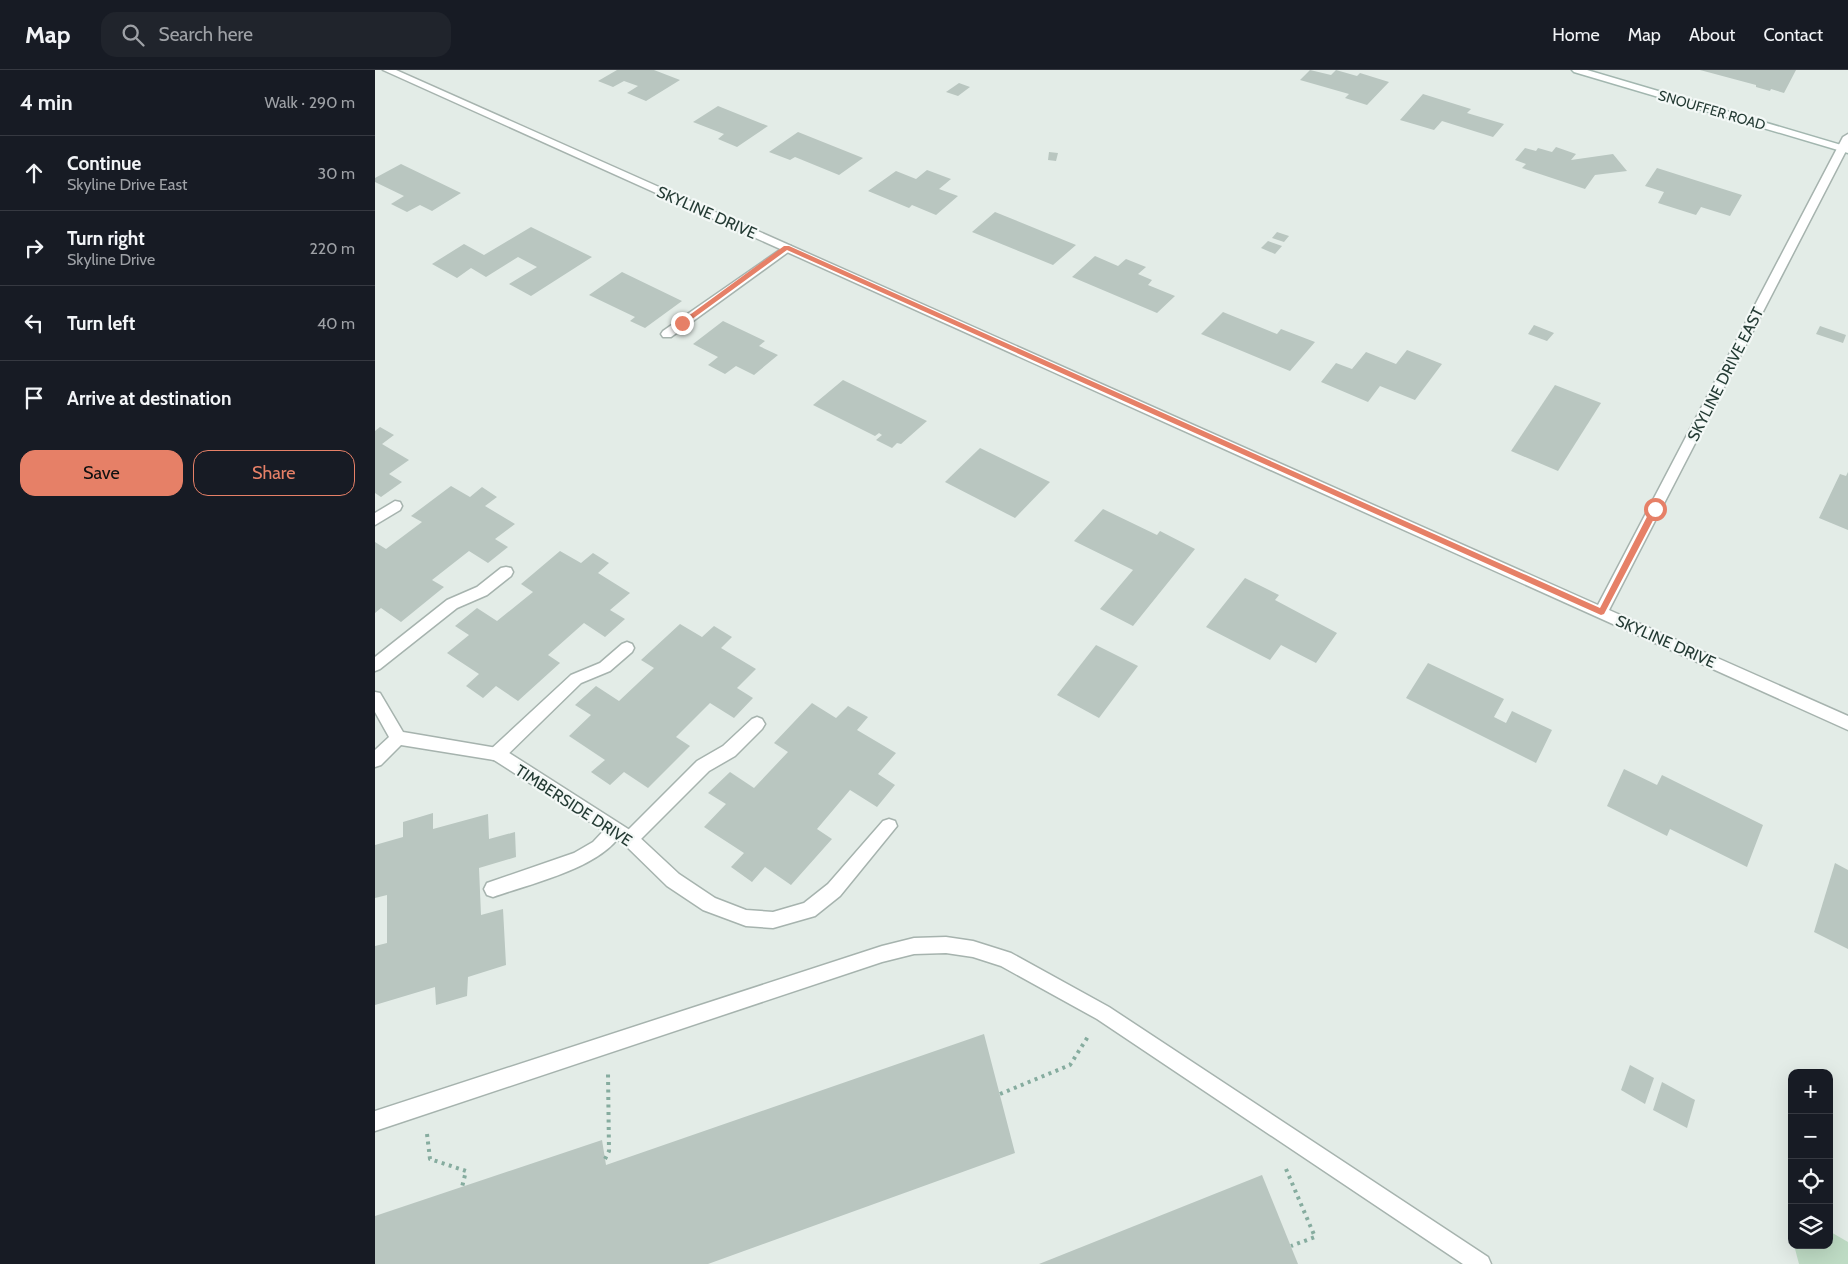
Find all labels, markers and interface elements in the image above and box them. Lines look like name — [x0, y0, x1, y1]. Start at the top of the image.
search box — [101, 12, 451, 57]
text: Map — [25, 20, 71, 49]
icon: search — [119, 21, 147, 49]
text: Search here — [159, 23, 253, 46]
text: Home — [1552, 24, 1600, 46]
text: Map — [1628, 24, 1661, 46]
text: About — [1689, 24, 1735, 46]
text: Contact — [1763, 24, 1823, 46]
street label: SNOUFFER ROAD — [1656, 86, 1768, 134]
text: 4 min — [20, 90, 73, 115]
text: Walk · 290 m — [265, 93, 355, 112]
text: Continue — [67, 152, 141, 175]
icon: ahead — [20, 159, 48, 187]
text: 30 m — [318, 164, 355, 183]
text: Skyline Drive East — [67, 175, 187, 194]
street label: SKYLINE DRIVE — [654, 182, 760, 243]
text: Turn right — [67, 227, 145, 250]
icon: right — [20, 234, 48, 262]
text: 220 m — [309, 239, 355, 258]
text: Skyline Drive — [67, 250, 155, 269]
street label: SKYLINE DRIVE EAST — [1684, 304, 1768, 444]
icon: left — [20, 309, 48, 337]
text: Turn left — [67, 312, 135, 335]
route end — [671, 312, 694, 335]
text: 40 m — [317, 314, 355, 333]
icon: arrive — [20, 384, 48, 412]
text: Arrive at destination — [67, 387, 231, 410]
button: Save — [20, 450, 183, 496]
button: Share — [193, 450, 355, 496]
route start — [1644, 498, 1667, 521]
street label: SKYLINE DRIVE — [1613, 611, 1719, 672]
street label: TIMBERSIDE DRIVE — [512, 761, 636, 850]
map controls — [1788, 1069, 1833, 1249]
button: + — [1788, 1069, 1833, 1114]
button: − — [1788, 1114, 1833, 1159]
button: locate — [1788, 1159, 1833, 1204]
button: layers — [1788, 1204, 1833, 1249]

